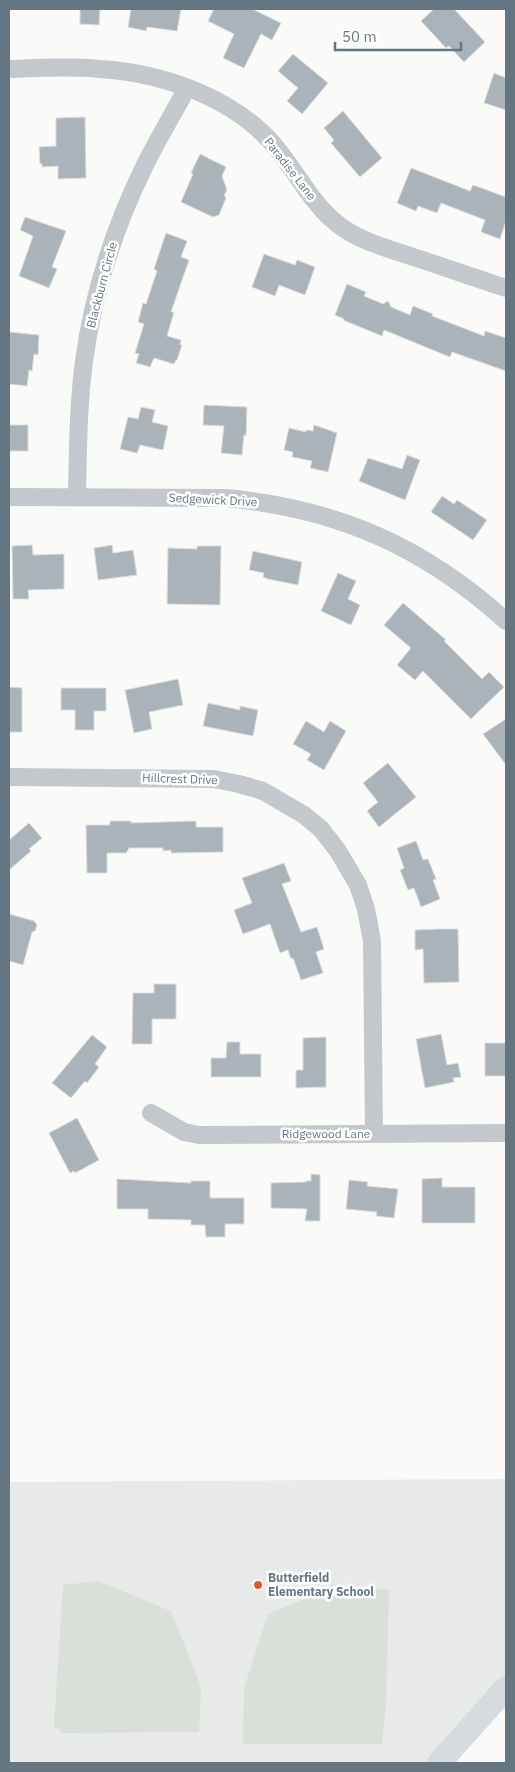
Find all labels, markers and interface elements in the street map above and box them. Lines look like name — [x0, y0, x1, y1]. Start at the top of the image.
scale bar — [335, 20, 461, 52]
text: 50 m — [342, 27, 377, 46]
street label: Paradise Lane — [261, 134, 320, 203]
street label: Blackburn Circle — [83, 240, 120, 330]
street label: Sedgewick Drive — [168, 490, 258, 509]
street label: Hillcrest Drive — [142, 770, 218, 787]
street label: Ridgewood Lane — [282, 1126, 371, 1141]
place label: Butterfield Elementary School — [268, 1570, 374, 1599]
marker: Butterfield Elementary School — [252, 1579, 264, 1591]

